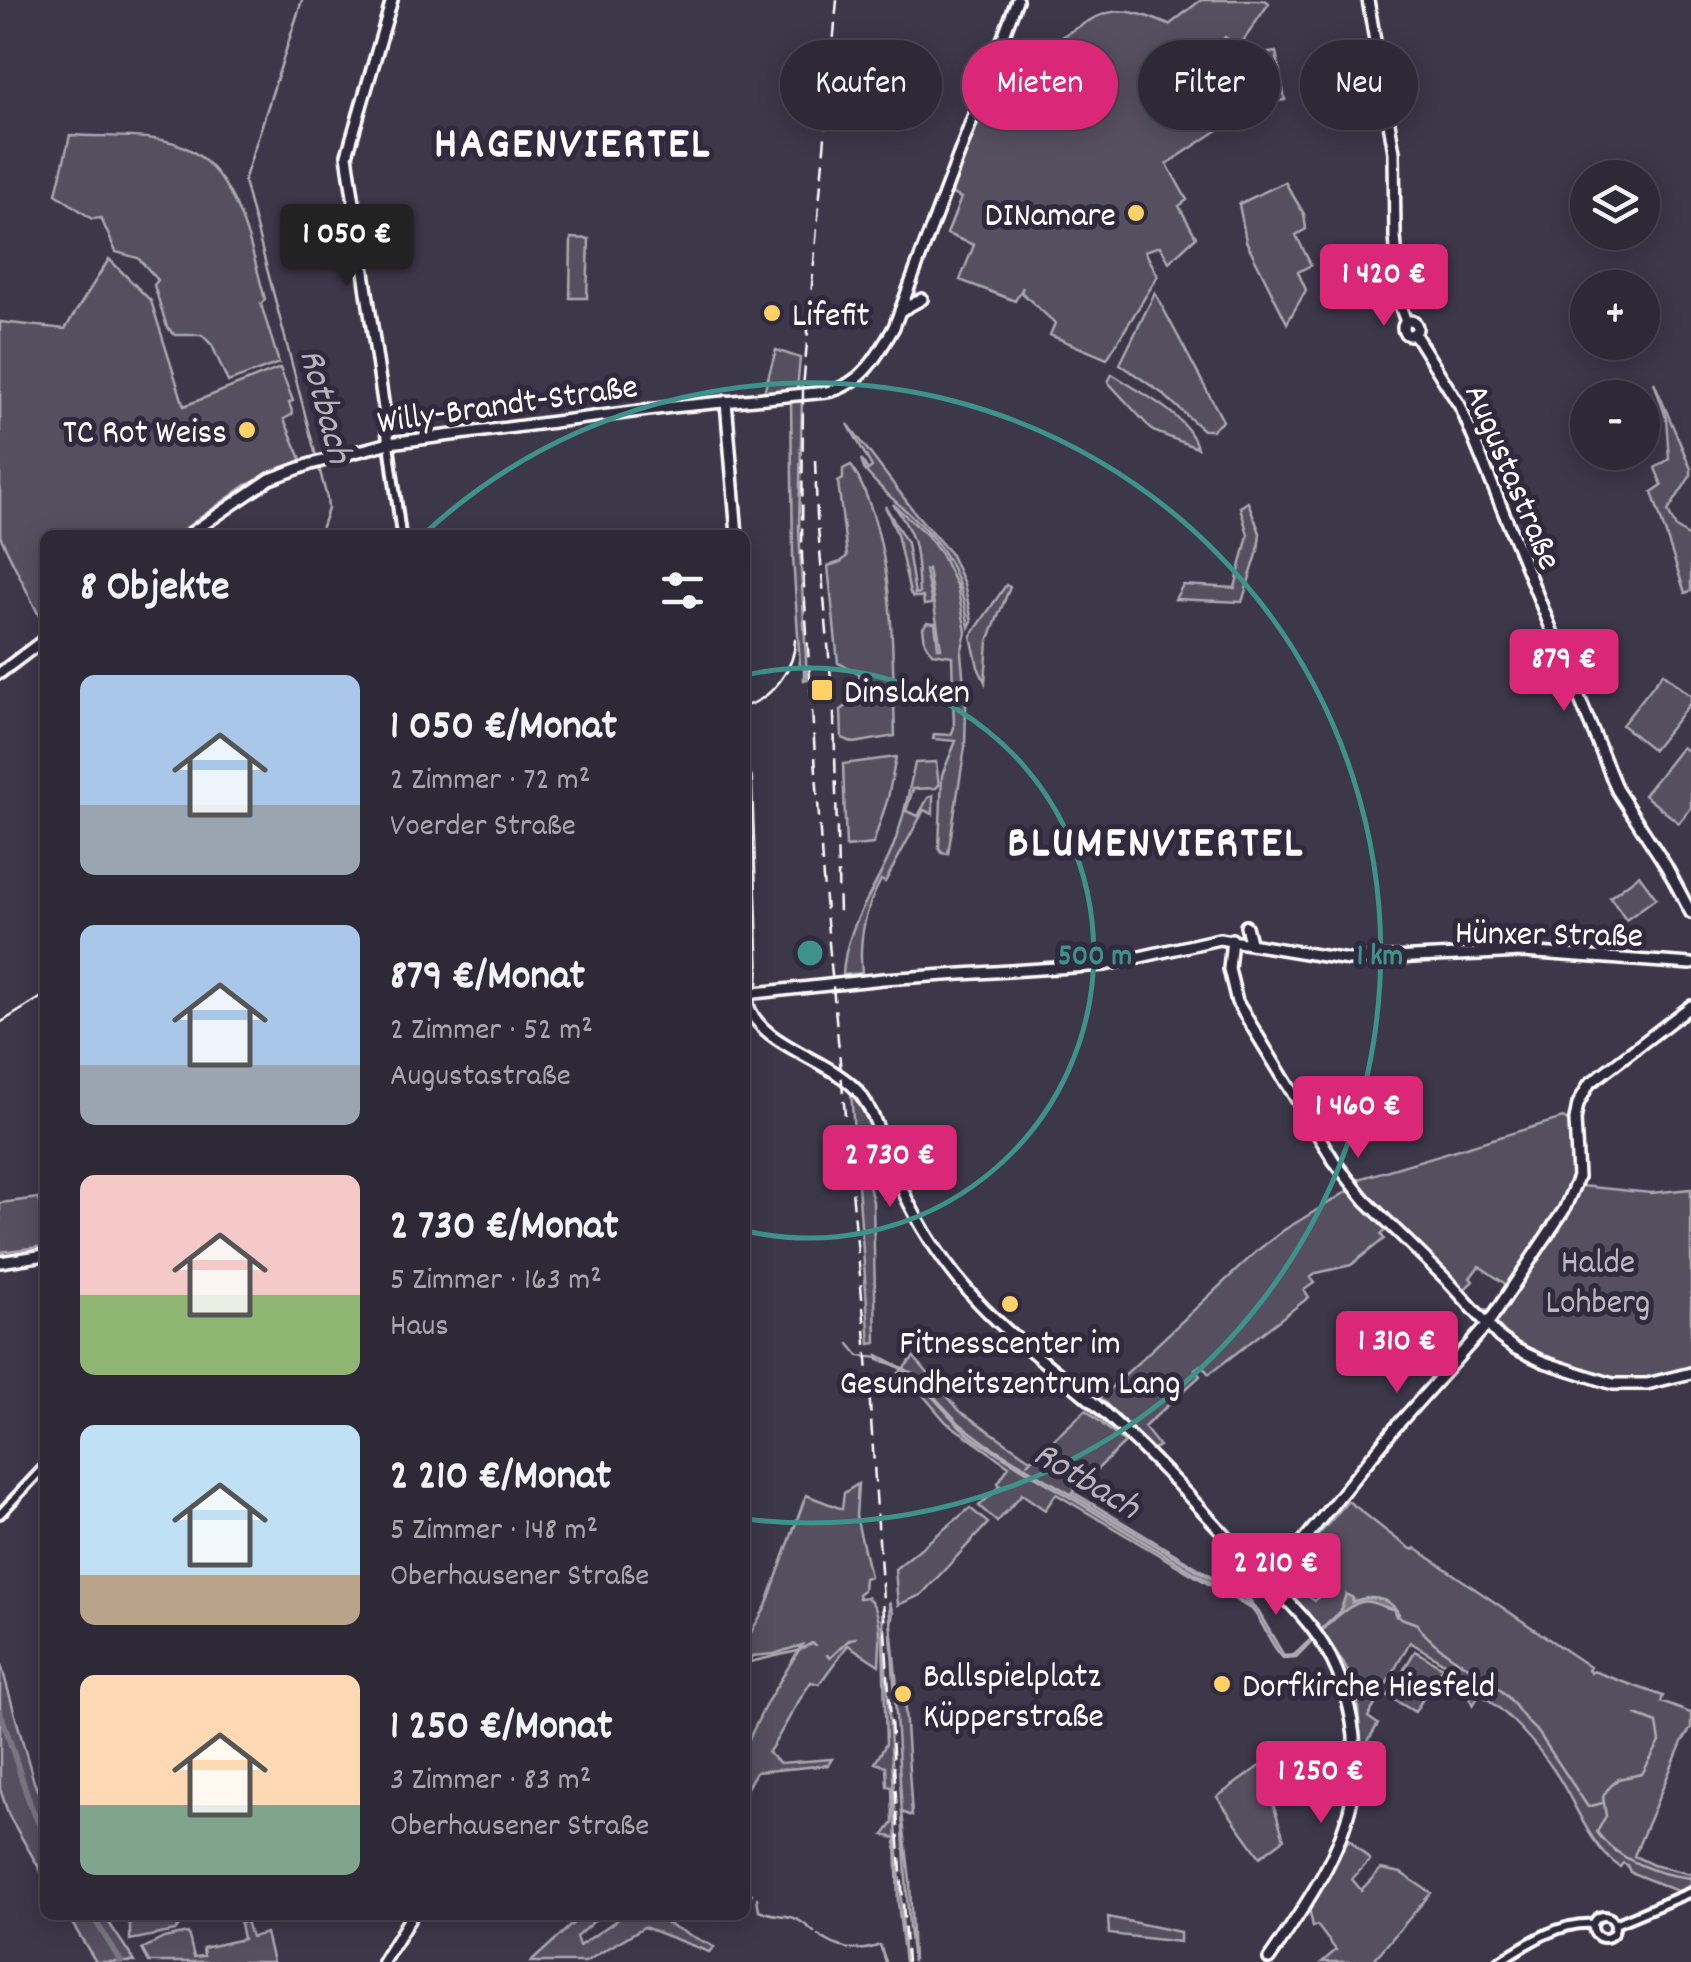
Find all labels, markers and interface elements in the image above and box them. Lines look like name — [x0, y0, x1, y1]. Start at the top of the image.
chip: Kaufen — [780, 40, 942, 130]
chip: Mieten — [962, 40, 1118, 130]
chip: Filter — [1138, 40, 1280, 130]
chip: Neu — [1300, 40, 1418, 130]
district label: HAGENVIERTEL — [434, 115, 712, 179]
map controls — [1570, 160, 1660, 470]
button: layers — [1570, 160, 1660, 250]
place label: DINamare — [985, 193, 1116, 243]
marker: DINamare — [1125, 202, 1147, 224]
pin: 1 050 € — [255, 204, 439, 289]
text: 1 050 € — [302, 213, 392, 259]
pin: 1 420 € — [1292, 244, 1476, 329]
text: 1 420 € — [1342, 253, 1426, 299]
button: + — [1570, 270, 1660, 360]
place label: Lifefit — [792, 293, 870, 343]
marker: Lifefit — [761, 302, 783, 324]
water label: Rotbach — [281, 343, 365, 471]
street label: Willy-Brandt-Straße — [374, 364, 641, 450]
street label: Augustastraße — [1449, 377, 1572, 579]
button: − — [1570, 380, 1660, 470]
place label: TC Rot Weiss — [63, 410, 227, 460]
marker: TC Rot Weiss — [236, 419, 258, 441]
text: 8 Objekte — [80, 560, 229, 620]
icon: filters — [655, 563, 710, 618]
pin: 879 € — [1494, 629, 1634, 714]
text: 879 € — [1532, 638, 1596, 684]
place label: Dinslaken — [844, 670, 970, 720]
marker: Dinslaken — [809, 677, 835, 703]
text: 1 050 €/Monat — [390, 699, 617, 759]
icon: home — [160, 715, 280, 835]
text: 2 Zimmer · 72 m² — [390, 759, 590, 805]
text: Voerder Straße — [390, 805, 576, 851]
district label: BLUMENVIERTEL — [1007, 814, 1305, 878]
street label: Hünxer Straße — [1454, 910, 1644, 964]
centre of rings — [792, 935, 828, 971]
text: 500 m — [1058, 937, 1132, 980]
text: 1 km — [1357, 937, 1403, 980]
text: 879 €/Monat — [390, 949, 585, 1009]
icon: home — [160, 965, 280, 1085]
text: 2 Zimmer · 52 m² — [390, 1009, 593, 1055]
text: Augustastraße — [390, 1055, 571, 1101]
pin: 1 460 € — [1266, 1076, 1450, 1161]
text: 1 460 € — [1315, 1085, 1401, 1131]
pin: 2 730 € — [798, 1125, 982, 1210]
text: 2 730 € — [845, 1134, 935, 1180]
text: 2 730 €/Monat — [390, 1199, 619, 1259]
icon: home — [160, 1215, 280, 1335]
park label: Halde Lohberg — [1546, 1240, 1650, 1330]
text: 5 Zimmer · 163 m² — [390, 1259, 602, 1305]
marker: Fitnesscenter im Gesundheitszentrum Lang — [999, 1293, 1021, 1315]
text: Haus — [390, 1305, 449, 1351]
pin: 1 310 € — [1305, 1311, 1489, 1396]
text: 1 310 € — [1358, 1320, 1436, 1366]
place label: Fitnesscenter im Gesundheitszentrum Lang — [839, 1321, 1181, 1411]
water label: Rotbach — [1021, 1429, 1151, 1537]
text: 2 210 €/Monat — [390, 1449, 611, 1509]
icon: home — [160, 1465, 280, 1585]
text: 5 Zimmer · 148 m² — [390, 1509, 598, 1555]
pin: 2 210 € — [1184, 1533, 1368, 1618]
text: 2 210 € — [1234, 1542, 1318, 1588]
text: Oberhausener Straße — [390, 1555, 649, 1601]
place label: Ballspielplatz Küpperstraße — [923, 1654, 1104, 1744]
place label: Dorfkirche Hiesfeld — [1242, 1664, 1495, 1714]
marker: Dorfkirche Hiesfeld — [1211, 1673, 1233, 1695]
marker: Ballspielplatz Küpperstraße — [892, 1683, 914, 1705]
text: 1 250 €/Monat — [390, 1699, 612, 1759]
icon: home — [160, 1715, 280, 1835]
pin: 1 250 € — [1229, 1741, 1413, 1826]
text: 1 250 € — [1278, 1750, 1364, 1796]
text: 3 Zimmer · 83 m² — [390, 1759, 591, 1805]
text: Oberhausener Straße — [390, 1805, 649, 1851]

